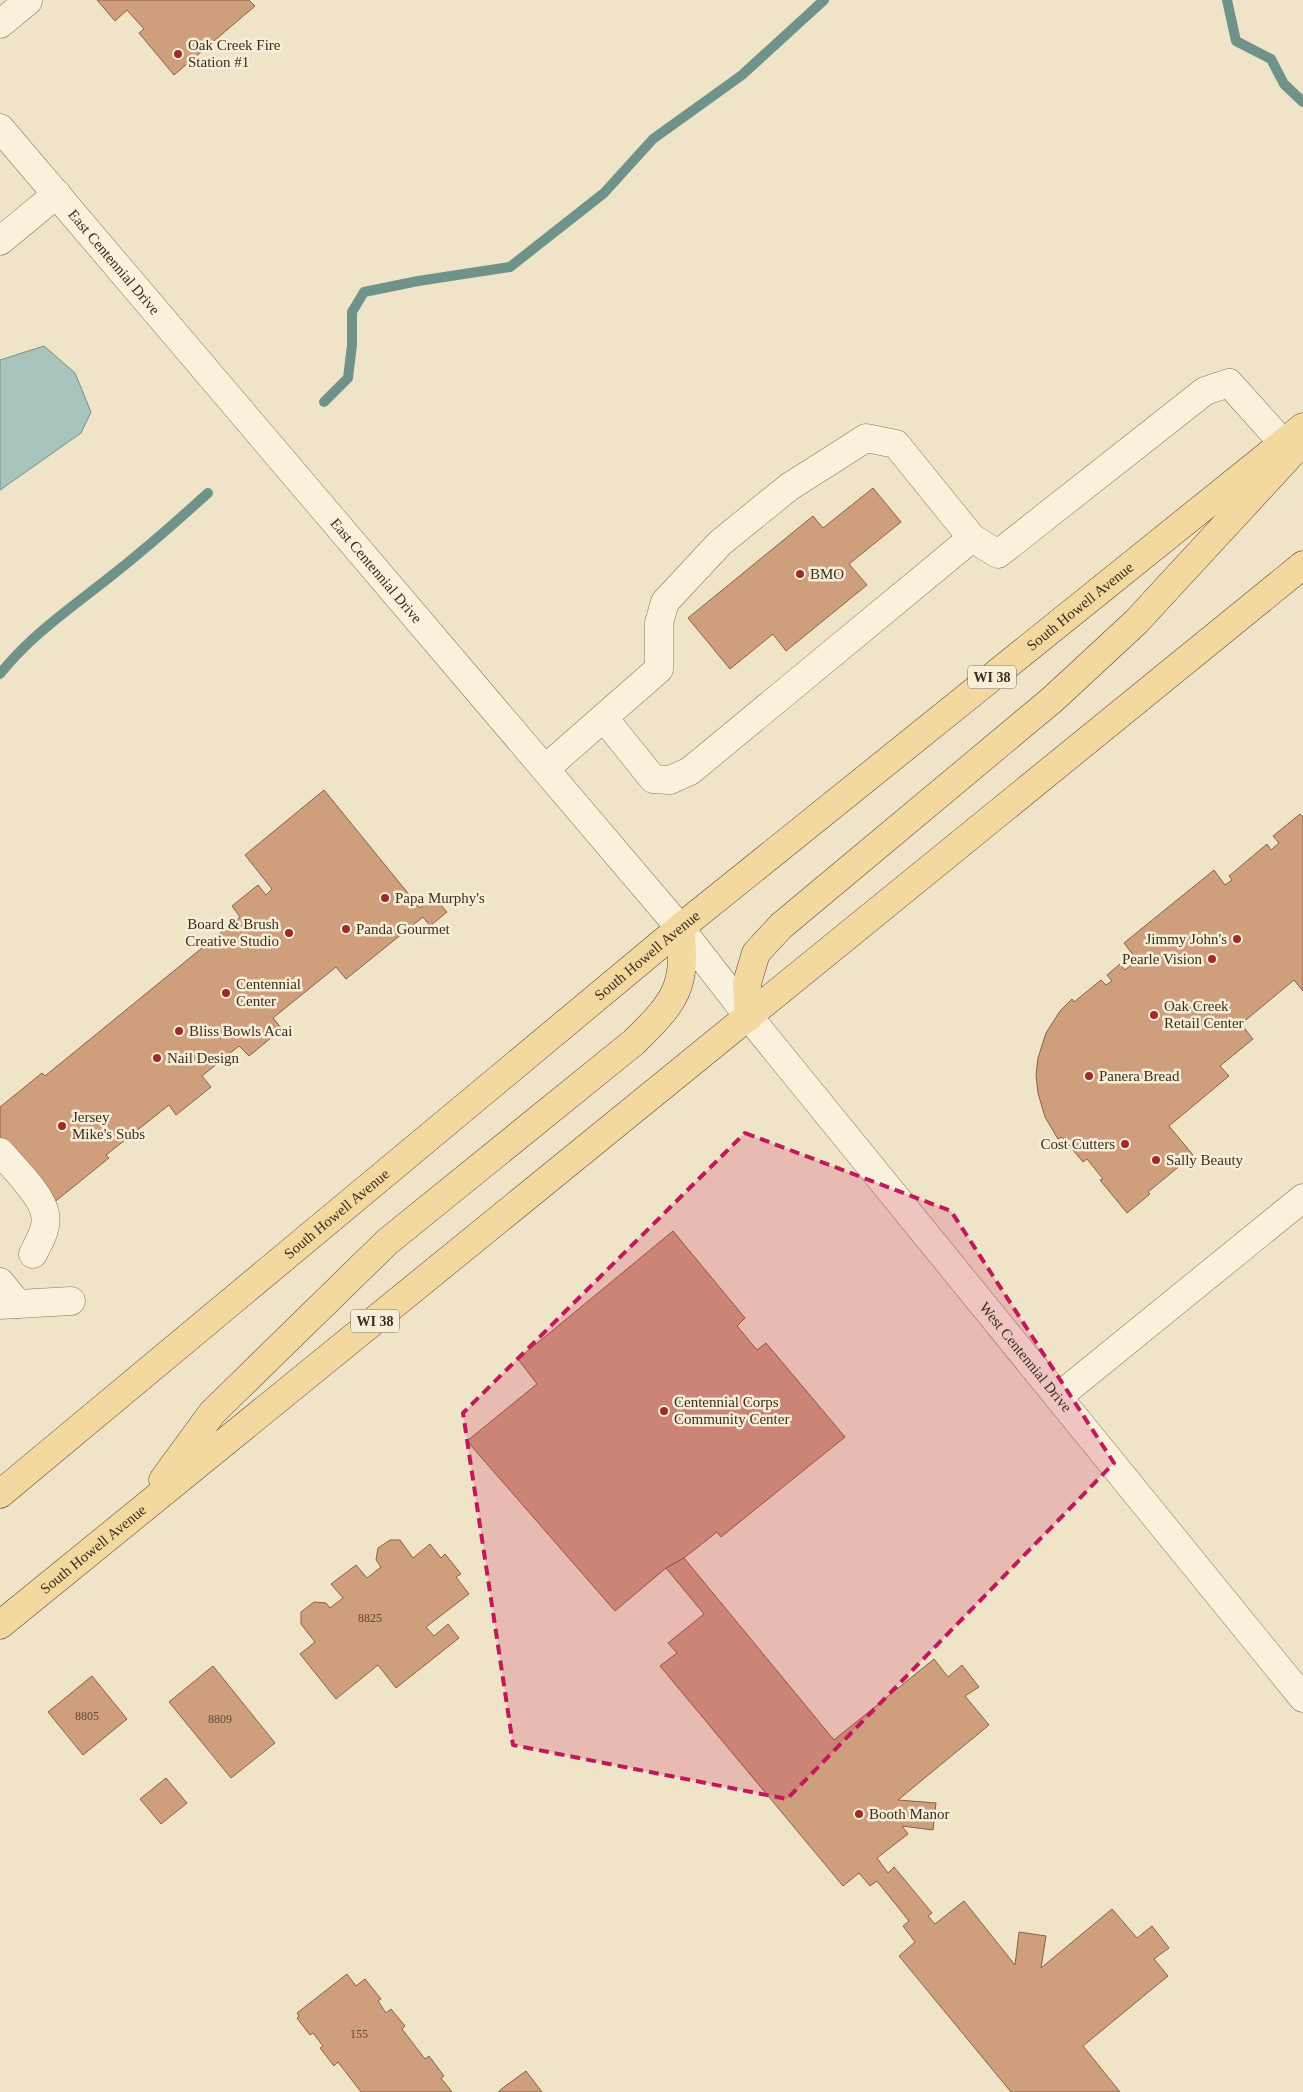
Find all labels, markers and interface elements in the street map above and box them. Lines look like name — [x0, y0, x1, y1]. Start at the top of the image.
place label: Oak Creek Fire Station #1 — [188, 37, 281, 70]
marker: Oak Creek Fire Station #1 — [172, 48, 184, 60]
street label: East Centennial Drive — [65, 206, 163, 318]
street label: East Centennial Drive — [327, 515, 426, 627]
street label: South Howell Avenue — [1024, 559, 1136, 654]
place label: BMO — [810, 566, 844, 582]
marker: BMO — [794, 568, 806, 580]
road number: WI 38 — [968, 666, 1016, 689]
place label: Papa Murphy's — [395, 890, 485, 906]
marker: Papa Murphy's — [379, 892, 391, 904]
street label: South Howell Avenue — [592, 907, 703, 1004]
place label: Board & Brush Creative Studio — [185, 916, 279, 949]
place label: Panda Gourmet — [356, 921, 451, 937]
marker: Panda Gourmet — [340, 923, 352, 935]
marker: Board & Brush Creative Studio — [283, 927, 295, 939]
place label: Jimmy John's — [1146, 931, 1227, 947]
marker: Jimmy John's — [1231, 933, 1243, 945]
place label: Pearle Vision — [1122, 951, 1202, 967]
marker: Pearle Vision — [1206, 953, 1218, 965]
place label: Centennial Center — [236, 976, 301, 1009]
marker: Centennial Center — [220, 987, 232, 999]
place label: Oak Creek Retail Center — [1164, 998, 1244, 1031]
marker: Oak Creek Retail Center — [1148, 1009, 1160, 1021]
place label: Bliss Bowls Acai — [189, 1023, 292, 1039]
marker: Bliss Bowls Acai — [173, 1025, 185, 1037]
place label: Nail Design — [167, 1050, 240, 1066]
marker: Nail Design — [151, 1052, 163, 1064]
place label: Panera Bread — [1099, 1068, 1180, 1084]
marker: Panera Bread — [1083, 1070, 1095, 1082]
place label: Jersey Mike's Subs — [72, 1109, 145, 1142]
marker: Jersey Mike's Subs — [56, 1120, 68, 1132]
place label: Cost Cutters — [1040, 1136, 1115, 1152]
marker: Cost Cutters — [1119, 1138, 1131, 1150]
place label: Sally Beauty — [1166, 1152, 1244, 1168]
marker: Sally Beauty — [1150, 1154, 1162, 1166]
street label: South Howell Avenue — [281, 1165, 393, 1262]
street label: West Centennial Drive — [976, 1299, 1075, 1415]
road number: WI 38 — [351, 1310, 399, 1332]
place label: Centennial Corps Community Center — [674, 1394, 789, 1427]
marker: Centennial Corps Community Center — [658, 1405, 670, 1417]
street label: South Howell Avenue — [37, 1501, 149, 1597]
house number: 8825 — [358, 1611, 382, 1625]
house number: 8805 — [75, 1709, 99, 1723]
house number: 8809 — [208, 1712, 232, 1726]
place label: Booth Manor — [869, 1806, 949, 1822]
marker: Booth Manor — [853, 1808, 865, 1820]
house number: 155 — [350, 2027, 368, 2041]

